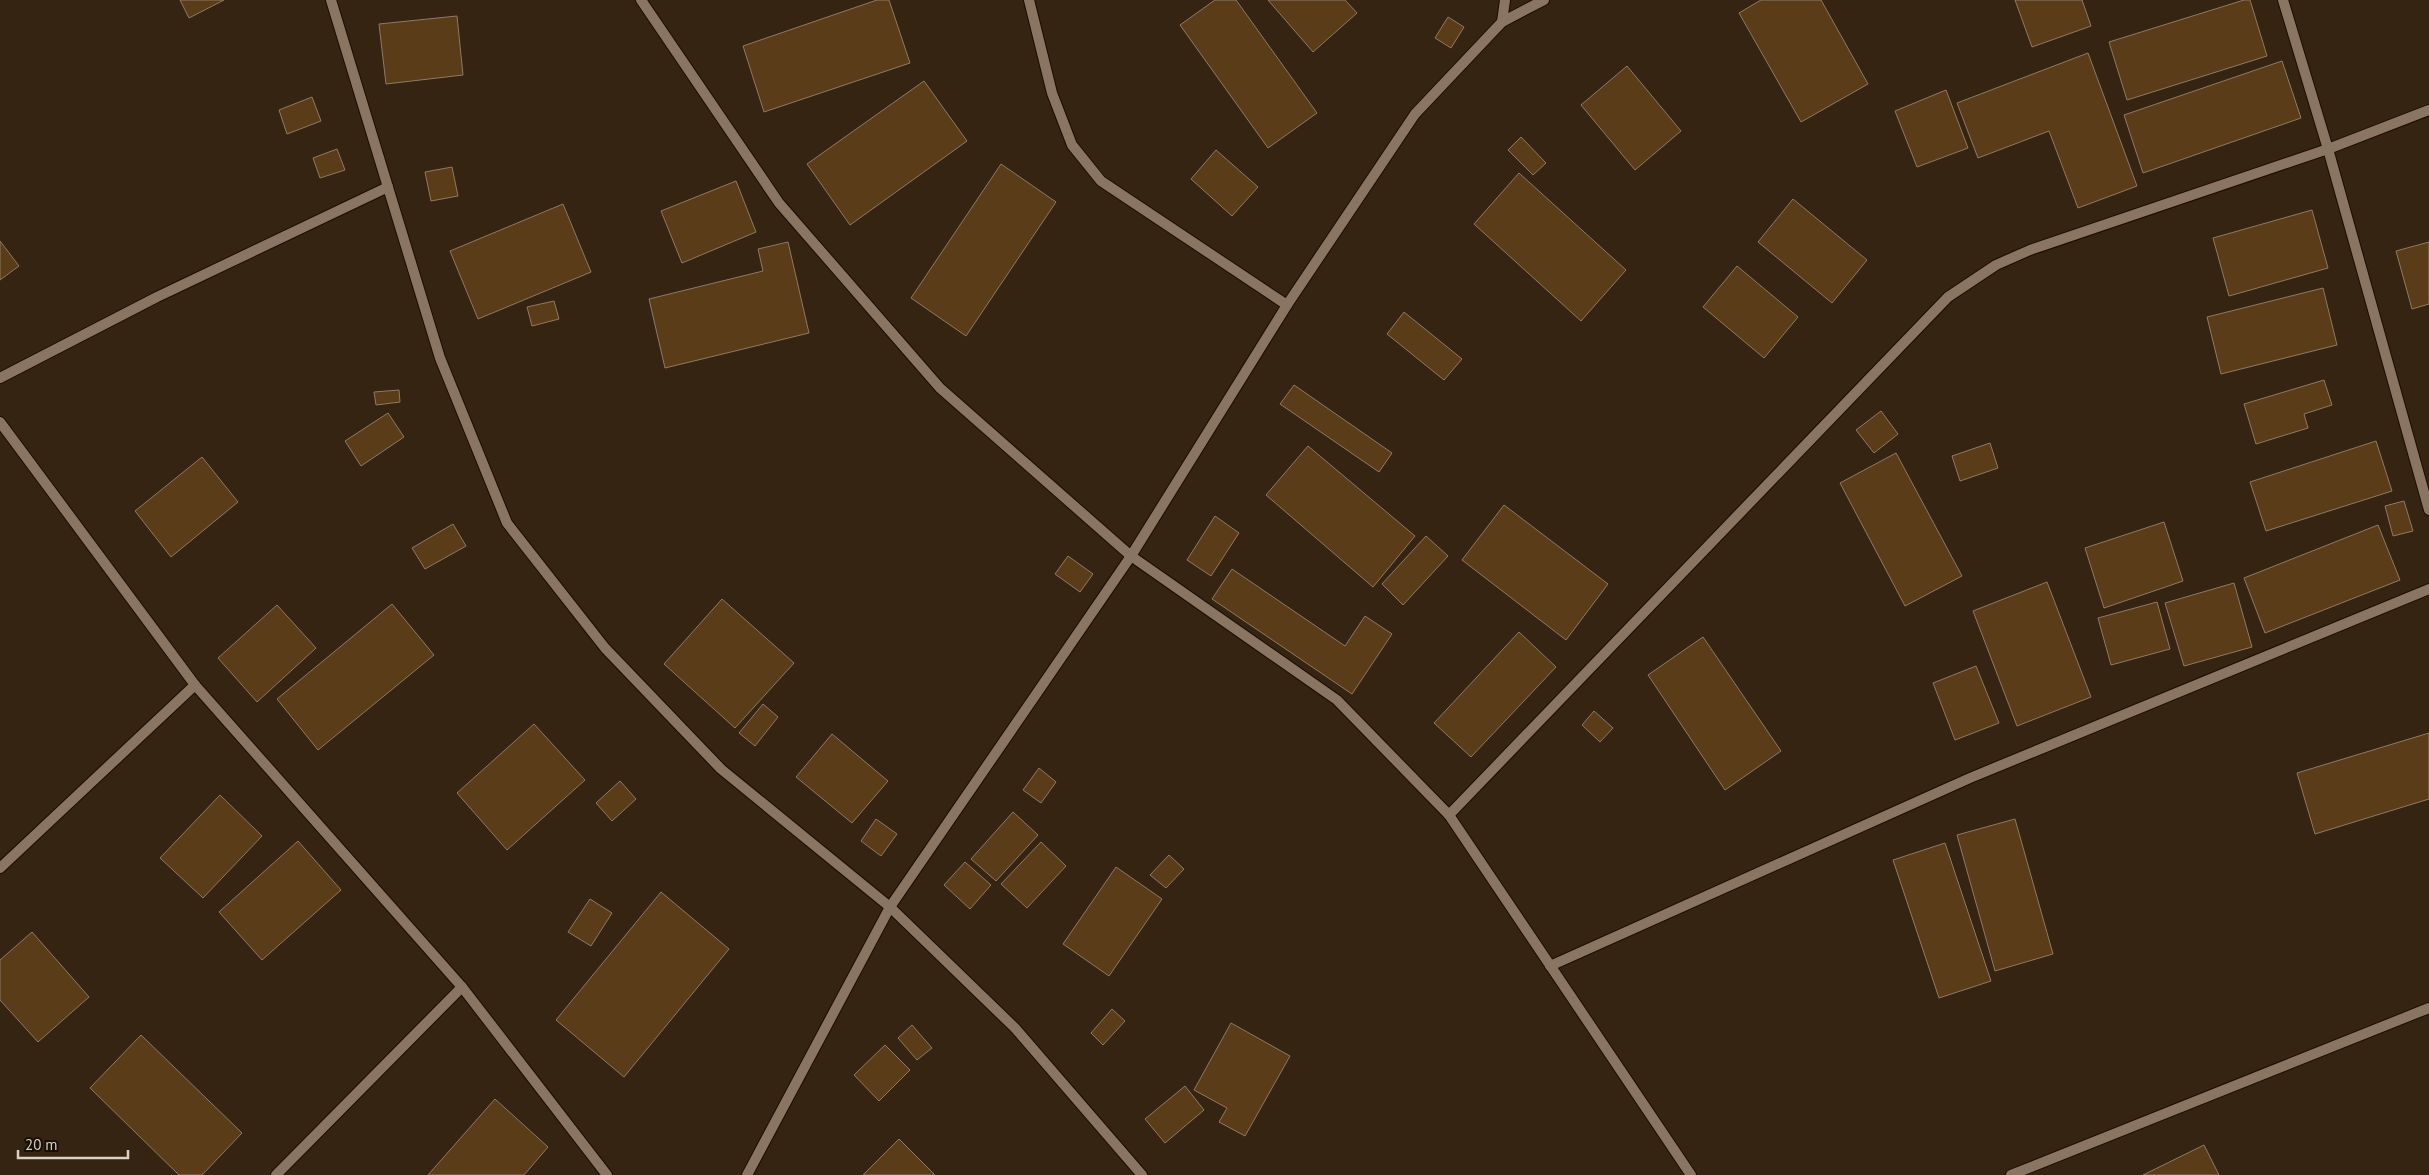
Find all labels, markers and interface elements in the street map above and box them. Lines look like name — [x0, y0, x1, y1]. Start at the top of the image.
scale bar — [18, 1128, 128, 1160]
text: 20 m — [25, 1135, 58, 1154]

